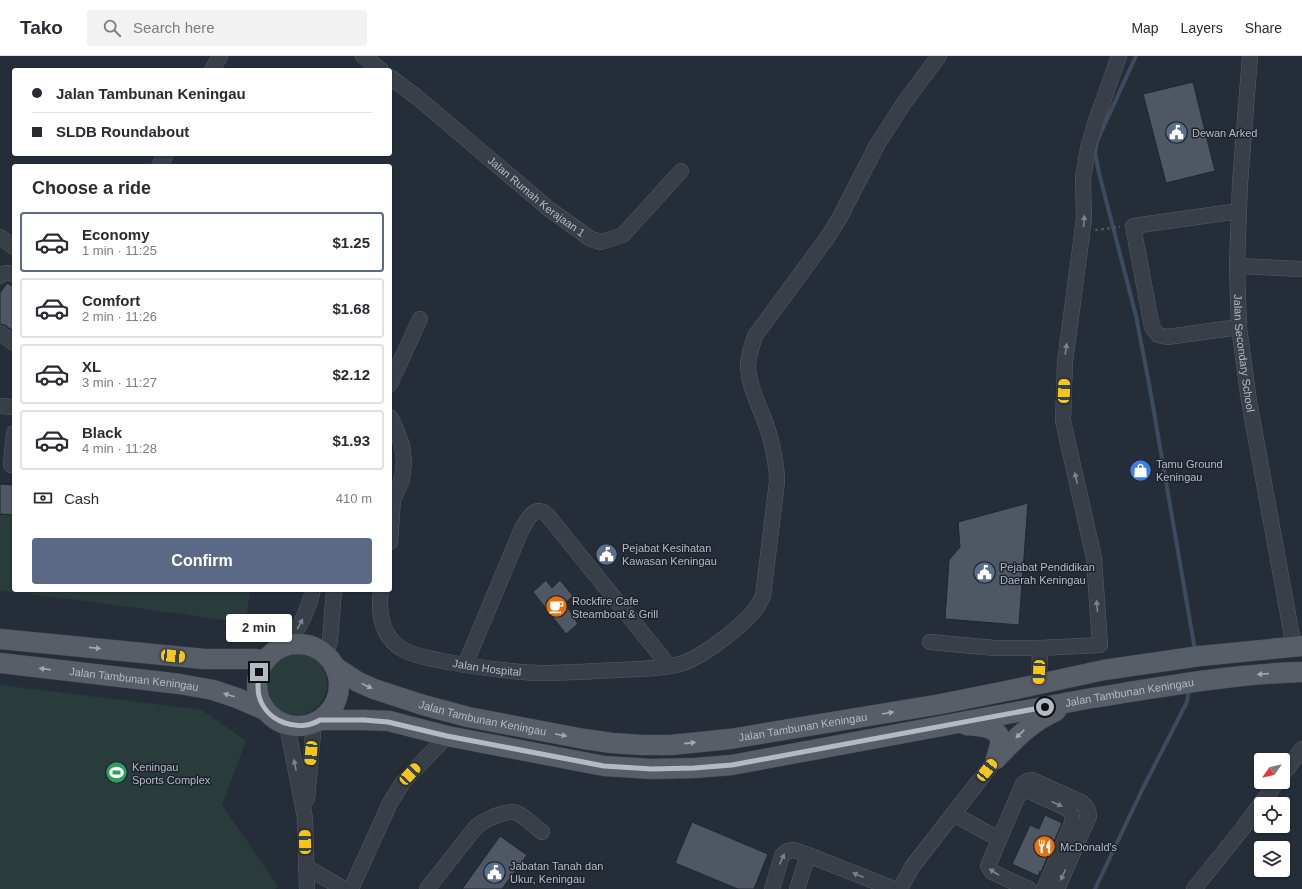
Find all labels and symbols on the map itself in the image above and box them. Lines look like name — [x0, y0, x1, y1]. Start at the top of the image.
public building icon: Dewan Arked — [1163, 120, 1189, 146]
place label: Dewan Arked — [1192, 127, 1257, 139]
street label: Jalan Rumah Kerajaan 1 — [485, 154, 587, 239]
one-way arrow — [1080, 215, 1087, 227]
street label: Jalan Secondary School — [1232, 294, 1257, 413]
one-way arrow — [1063, 343, 1069, 355]
car — [1058, 379, 1070, 403]
shop icon: Tamu Ground Keningau — [1127, 457, 1153, 483]
place label: Tamu Ground Keningau — [1156, 458, 1223, 483]
one-way arrow — [1072, 472, 1078, 484]
public building icon: Pejabat Kesihatan Kawasan Keningau — [594, 541, 620, 567]
place label: Pejabat Kesihatan Kawasan Keningau — [622, 542, 717, 567]
public building icon: Pejabat Pendidikan Daerah Keningau — [972, 560, 998, 586]
place label: Pejabat Pendidikan Daerah Keningau — [1000, 561, 1095, 586]
cafe icon: Rockfire Cafe Steamboat & Grill — [543, 594, 569, 620]
place label: Rockfire Cafe Steamboat & Grill — [572, 595, 658, 620]
one-way arrow — [1094, 600, 1101, 612]
callout: 2 min — [226, 614, 292, 642]
one-way arrow — [296, 618, 303, 630]
one-way arrow — [89, 645, 101, 652]
car — [160, 649, 186, 663]
street label: Jalan Hospital — [452, 657, 522, 678]
car — [1032, 660, 1046, 684]
route end — [250, 663, 268, 681]
street label: Jalan Tambunan Keningau — [69, 665, 200, 693]
one-way arrow — [39, 666, 51, 672]
one-way arrow — [1257, 671, 1269, 678]
street label: Jalan Tambunan Keningau — [1064, 676, 1195, 709]
one-way arrow — [362, 683, 373, 689]
one-way arrow — [223, 692, 235, 698]
street label: Jalan Tambunan Keningau — [417, 698, 547, 738]
route start — [1036, 698, 1054, 716]
street label: Jalan Tambunan Keningau — [738, 710, 868, 743]
one-way arrow — [882, 710, 894, 716]
one-way arrow — [1015, 729, 1025, 739]
one-way arrow — [555, 732, 567, 738]
one-way arrow — [684, 740, 696, 746]
car — [304, 741, 318, 765]
north arrow — [1254, 753, 1290, 789]
car — [975, 757, 999, 783]
one-way arrow — [292, 759, 298, 772]
sports icon: Keningau Sports Complex — [104, 760, 130, 786]
place label: Keningau Sports Complex — [132, 761, 211, 786]
car — [397, 761, 423, 787]
one-way arrow — [1052, 801, 1063, 807]
car — [299, 830, 311, 854]
restaurant icon: McDonald's — [1032, 834, 1058, 860]
place label: McDonald's — [1060, 841, 1118, 853]
one-way arrow — [779, 854, 785, 865]
public building icon: Jabatan Tanah dan Ukur, Keningau — [481, 859, 507, 885]
place label: Jabatan Tanah dan Ukur, Keningau — [510, 860, 603, 885]
one-way arrow — [989, 868, 1000, 876]
one-way arrow — [1060, 869, 1066, 880]
one-way arrow — [851, 871, 863, 877]

